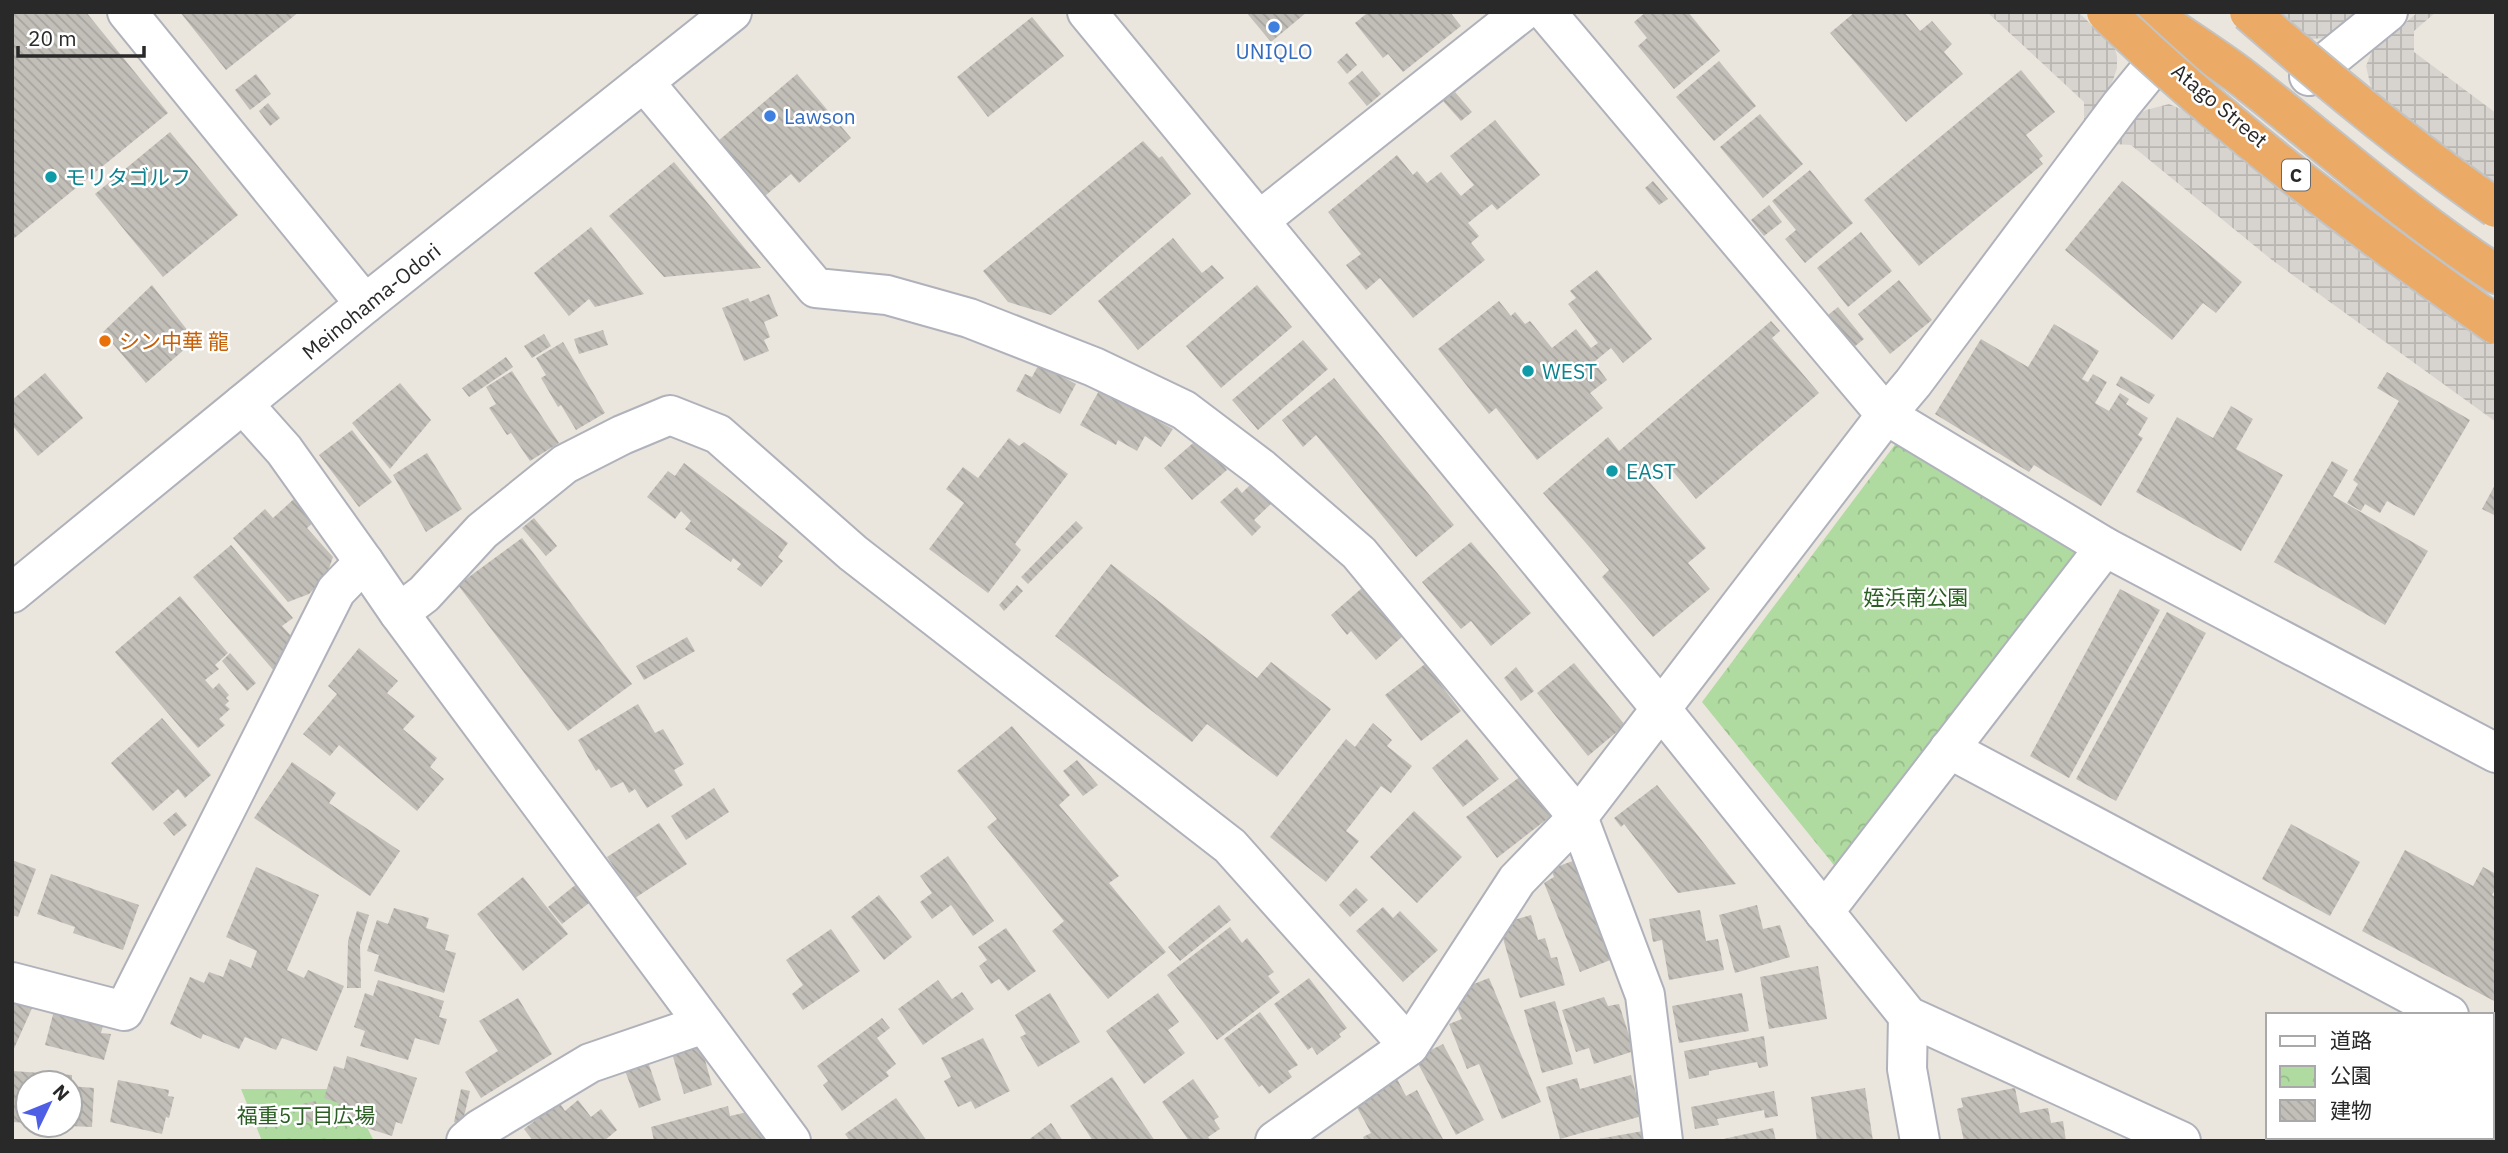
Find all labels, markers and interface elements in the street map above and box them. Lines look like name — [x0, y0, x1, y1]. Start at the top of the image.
scale bar — [18, 14, 144, 58]
marker: UNIQLO — [1266, 19, 1282, 35]
text: 20 m — [28, 24, 77, 52]
place label: UNIQLO — [1235, 37, 1313, 65]
street label: Atago Street — [2166, 57, 2274, 153]
place label: Lawson — [784, 102, 856, 130]
marker: Lawson — [762, 108, 778, 124]
road number: C — [2282, 160, 2310, 190]
place label: モリタゴルフ — [65, 163, 191, 191]
marker: モリタゴルフ — [43, 169, 59, 185]
street label: Meinohama-Odori — [296, 236, 446, 366]
place label: シン中華 龍 — [119, 327, 229, 355]
marker: シン中華 龍 — [97, 333, 113, 349]
place label: WEST — [1542, 357, 1597, 385]
marker: WEST — [1520, 363, 1536, 379]
place label: EAST — [1626, 457, 1676, 485]
marker: EAST — [1604, 463, 1620, 479]
park label: 姪浜南公園 — [1864, 583, 1969, 611]
legend — [2266, 1013, 2494, 1139]
text: 道路 — [2330, 1026, 2372, 1054]
text: 公園 — [2330, 1061, 2372, 1089]
north arrow — [14, 1069, 84, 1139]
text: N — [48, 1079, 75, 1106]
text: 建物 — [2330, 1096, 2372, 1124]
park label: 福重5丁目広場 — [237, 1101, 375, 1129]

